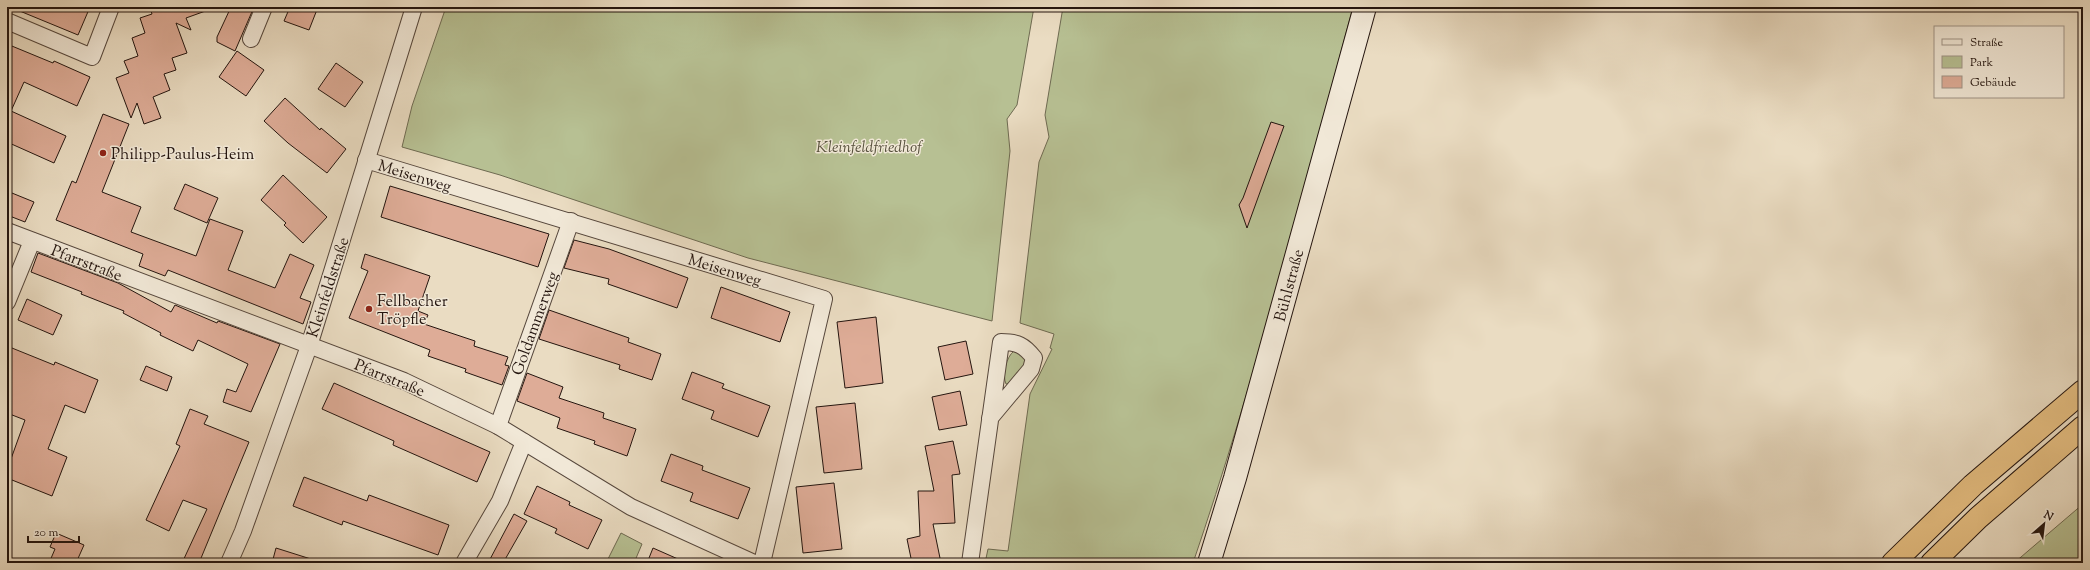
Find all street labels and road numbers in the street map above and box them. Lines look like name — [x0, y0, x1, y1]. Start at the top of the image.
street label: Meisenweg — [375, 155, 454, 200]
street label: Kleinfeldstraße — [302, 235, 356, 341]
street label: Pfarrstraße — [47, 240, 125, 288]
street label: Bühlstraße — [1270, 247, 1311, 324]
street label: Meisenweg — [685, 249, 764, 294]
street label: Goldammerweg — [507, 269, 566, 379]
street label: Pfarrstraße — [350, 355, 428, 404]

